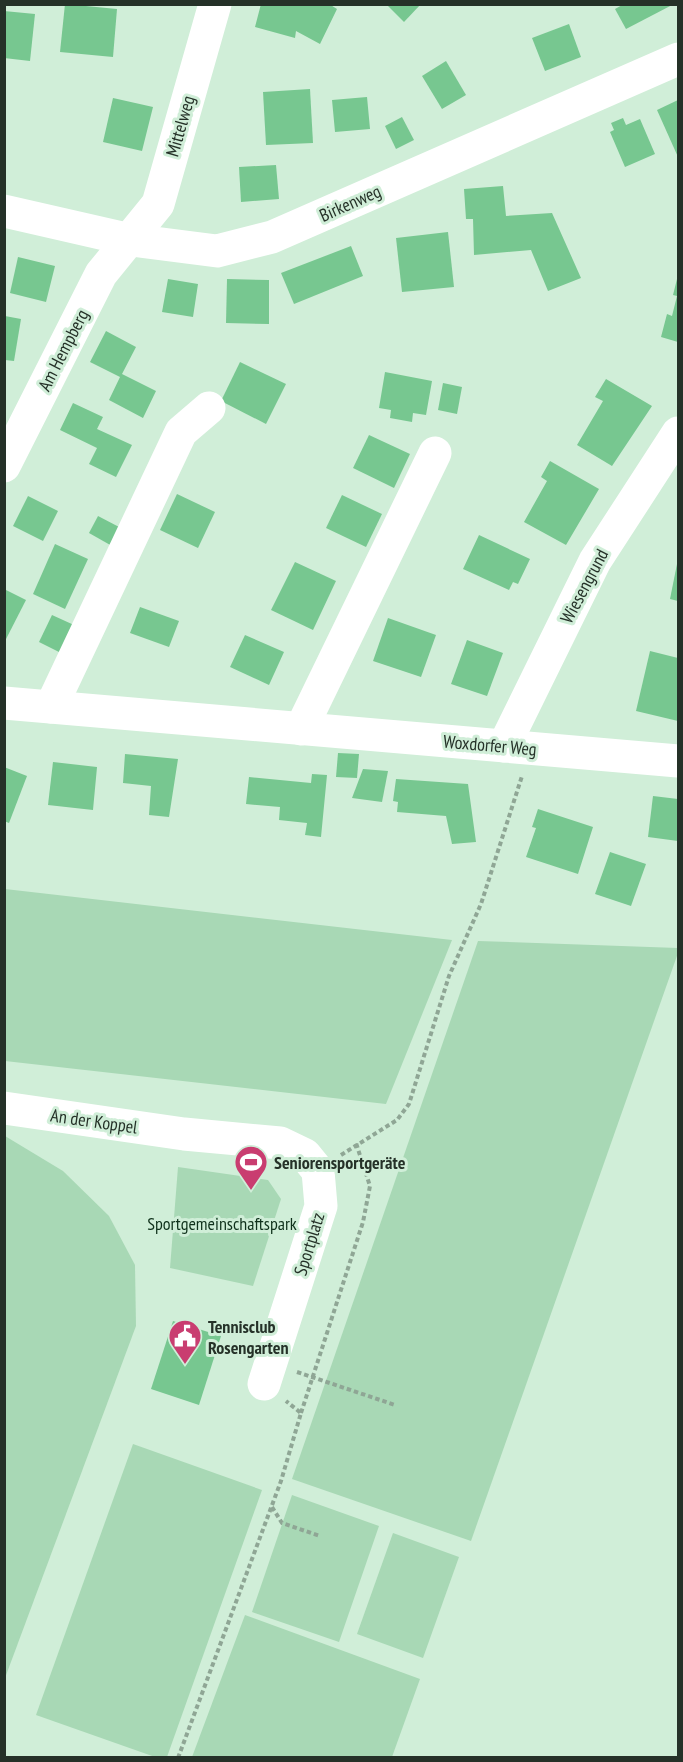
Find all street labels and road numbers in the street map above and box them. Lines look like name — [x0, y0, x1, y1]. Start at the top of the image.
street label: Mittelweg — [160, 93, 200, 159]
street label: Birkenweg — [316, 179, 384, 227]
street label: Am Hempberg — [33, 305, 93, 395]
street label: Wiesengrund — [555, 545, 613, 627]
street label: Woxdorfer Weg — [442, 729, 538, 761]
street label: An der Koppel — [49, 1104, 140, 1139]
street label: Sportplatz — [289, 1210, 329, 1278]

